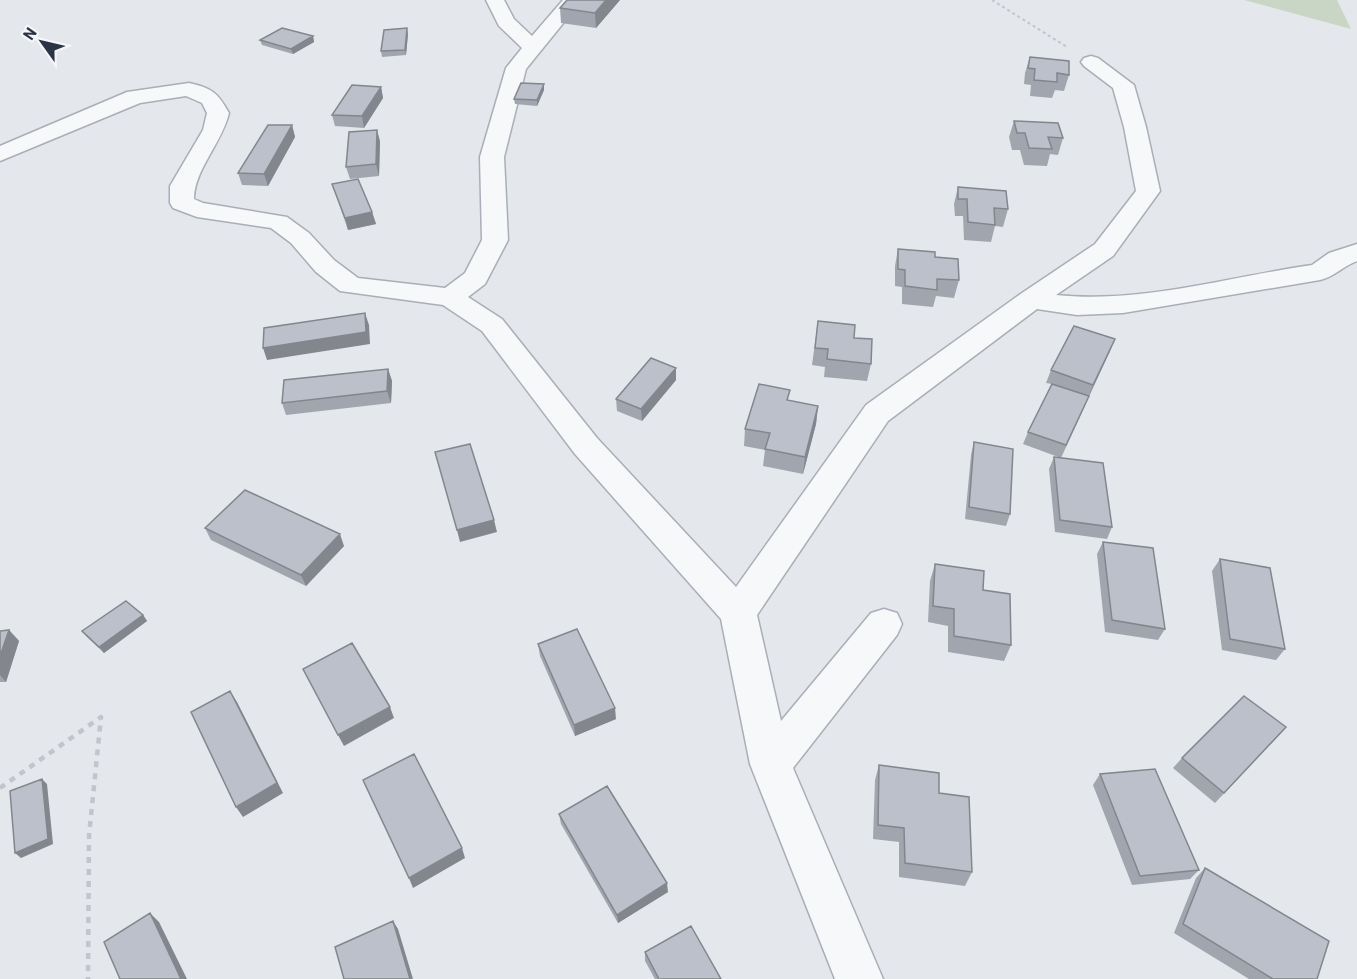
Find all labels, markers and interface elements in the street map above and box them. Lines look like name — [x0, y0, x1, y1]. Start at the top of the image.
north arrow — [12, 12, 72, 72]
text: N — [18, 24, 40, 43]

